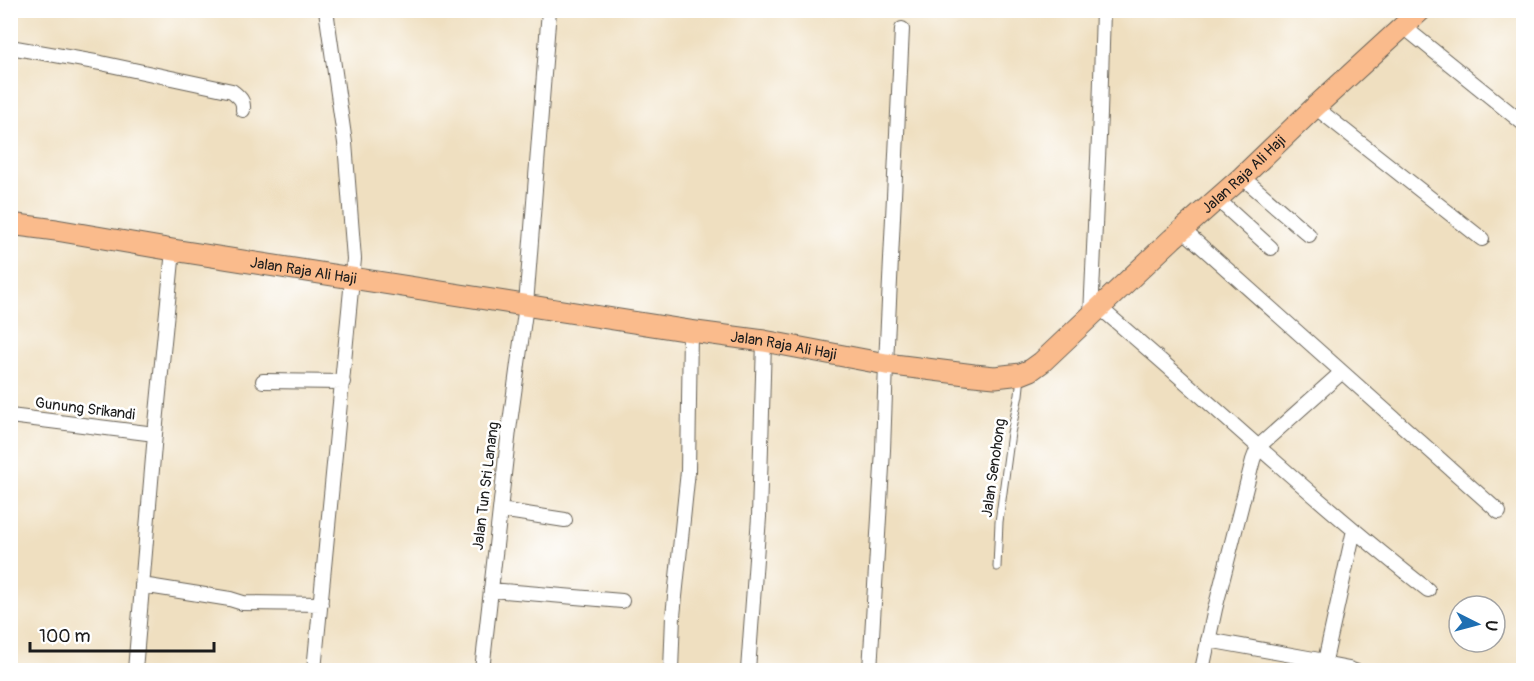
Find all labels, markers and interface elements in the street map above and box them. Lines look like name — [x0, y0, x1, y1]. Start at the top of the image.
street label: Jalan Raja Ali Haji — [1198, 131, 1290, 218]
street label: Jalan Raja Ali Haji — [249, 253, 358, 288]
street label: Jalan Raja Ali Haji — [729, 327, 838, 364]
street label: Gunung Srikandi — [34, 393, 137, 425]
street label: Jalan Senohong — [978, 417, 1010, 519]
street label: Jalan Tun Sri Lanang — [469, 421, 503, 551]
north arrow — [1447, 594, 1507, 654]
scale bar — [30, 615, 214, 653]
text: U — [1480, 619, 1501, 632]
text: 100 m — [39, 625, 91, 648]

